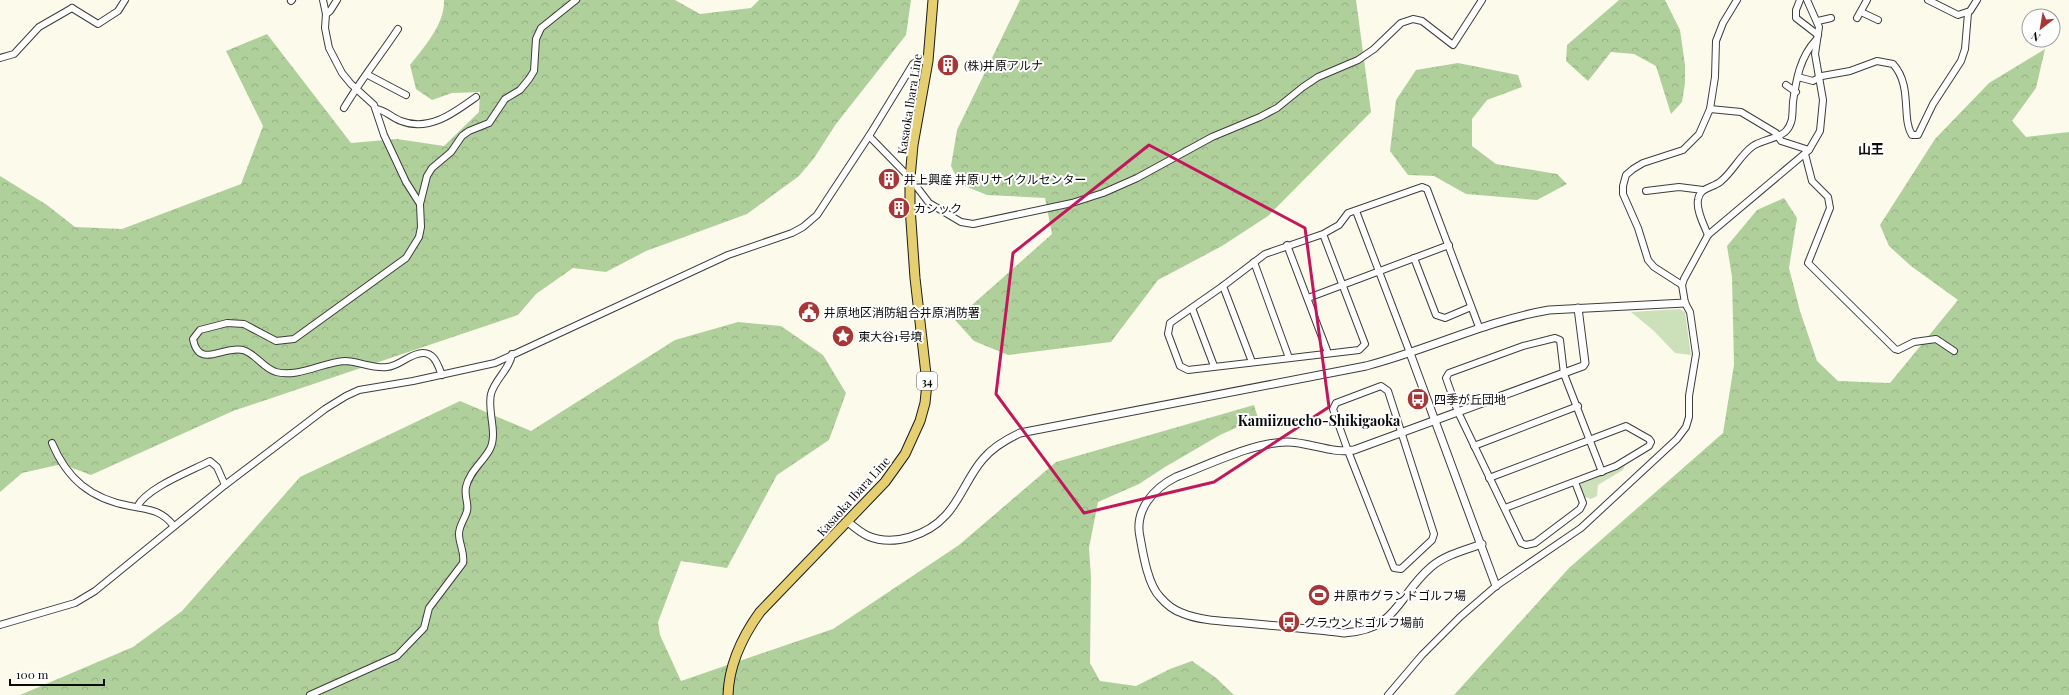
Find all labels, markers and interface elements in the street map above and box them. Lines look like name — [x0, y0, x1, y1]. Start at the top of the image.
north arrow — [2021, 8, 2061, 48]
text: N — [2028, 28, 2043, 45]
building icon: (株)井原アルナ — [935, 52, 961, 78]
street label: Kasaoka Ibara Line — [893, 53, 925, 155]
place label: (株)井原アルナ — [964, 57, 1043, 73]
district label: 山王 — [1858, 140, 1884, 157]
building icon: 井上興産 井原リサイクルセンター — [876, 166, 902, 192]
place label: 井上興産 井原リサイクルセンター — [904, 171, 1086, 187]
building icon: カシック — [886, 195, 912, 221]
place label: カシック — [914, 200, 962, 216]
public building icon: 井原地区消防組合井原消防署 — [796, 299, 822, 325]
place label: 井原地区消防組合井原消防署 — [824, 304, 980, 320]
place icon: 東大谷1号墳 — [830, 323, 856, 349]
place label: 東大谷1号墳 — [858, 328, 922, 344]
road number: 34 — [917, 372, 937, 390]
bus stop icon: 四季が丘団地 — [1405, 386, 1431, 412]
place label: 四季が丘団地 — [1434, 391, 1506, 407]
district label: Kamiizuecho-Shikigaoka — [1238, 411, 1401, 430]
street label: Kasaoka Ibara Line — [813, 453, 893, 539]
sports icon: 井原市グランドゴルフ場 — [1306, 582, 1332, 608]
place label: 井原市グランドゴルフ場 — [1334, 587, 1466, 603]
bus stop icon: グラウンドゴルフ場前 — [1276, 609, 1302, 635]
place label: グラウンドゴルフ場前 — [1304, 614, 1424, 630]
scale bar — [10, 661, 104, 687]
text: 100 m — [16, 666, 49, 682]

